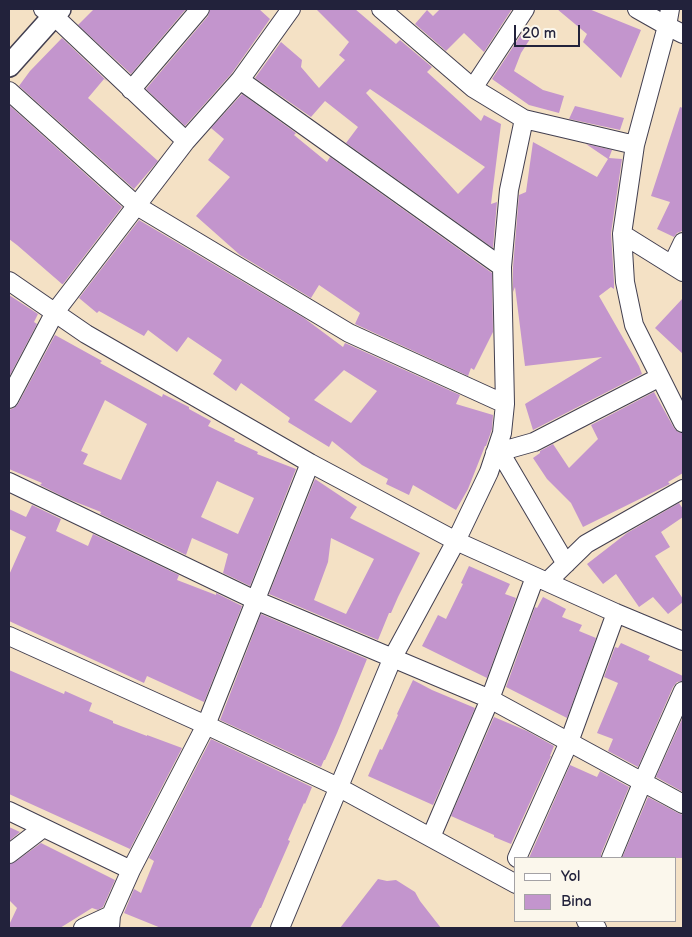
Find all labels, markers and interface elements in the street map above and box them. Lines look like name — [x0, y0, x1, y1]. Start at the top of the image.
scale bar — [517, 15, 583, 47]
text: 20 m — [522, 24, 556, 43]
legend — [514, 857, 677, 922]
text: Yol — [561, 867, 580, 886]
text: Bina — [561, 892, 592, 911]

